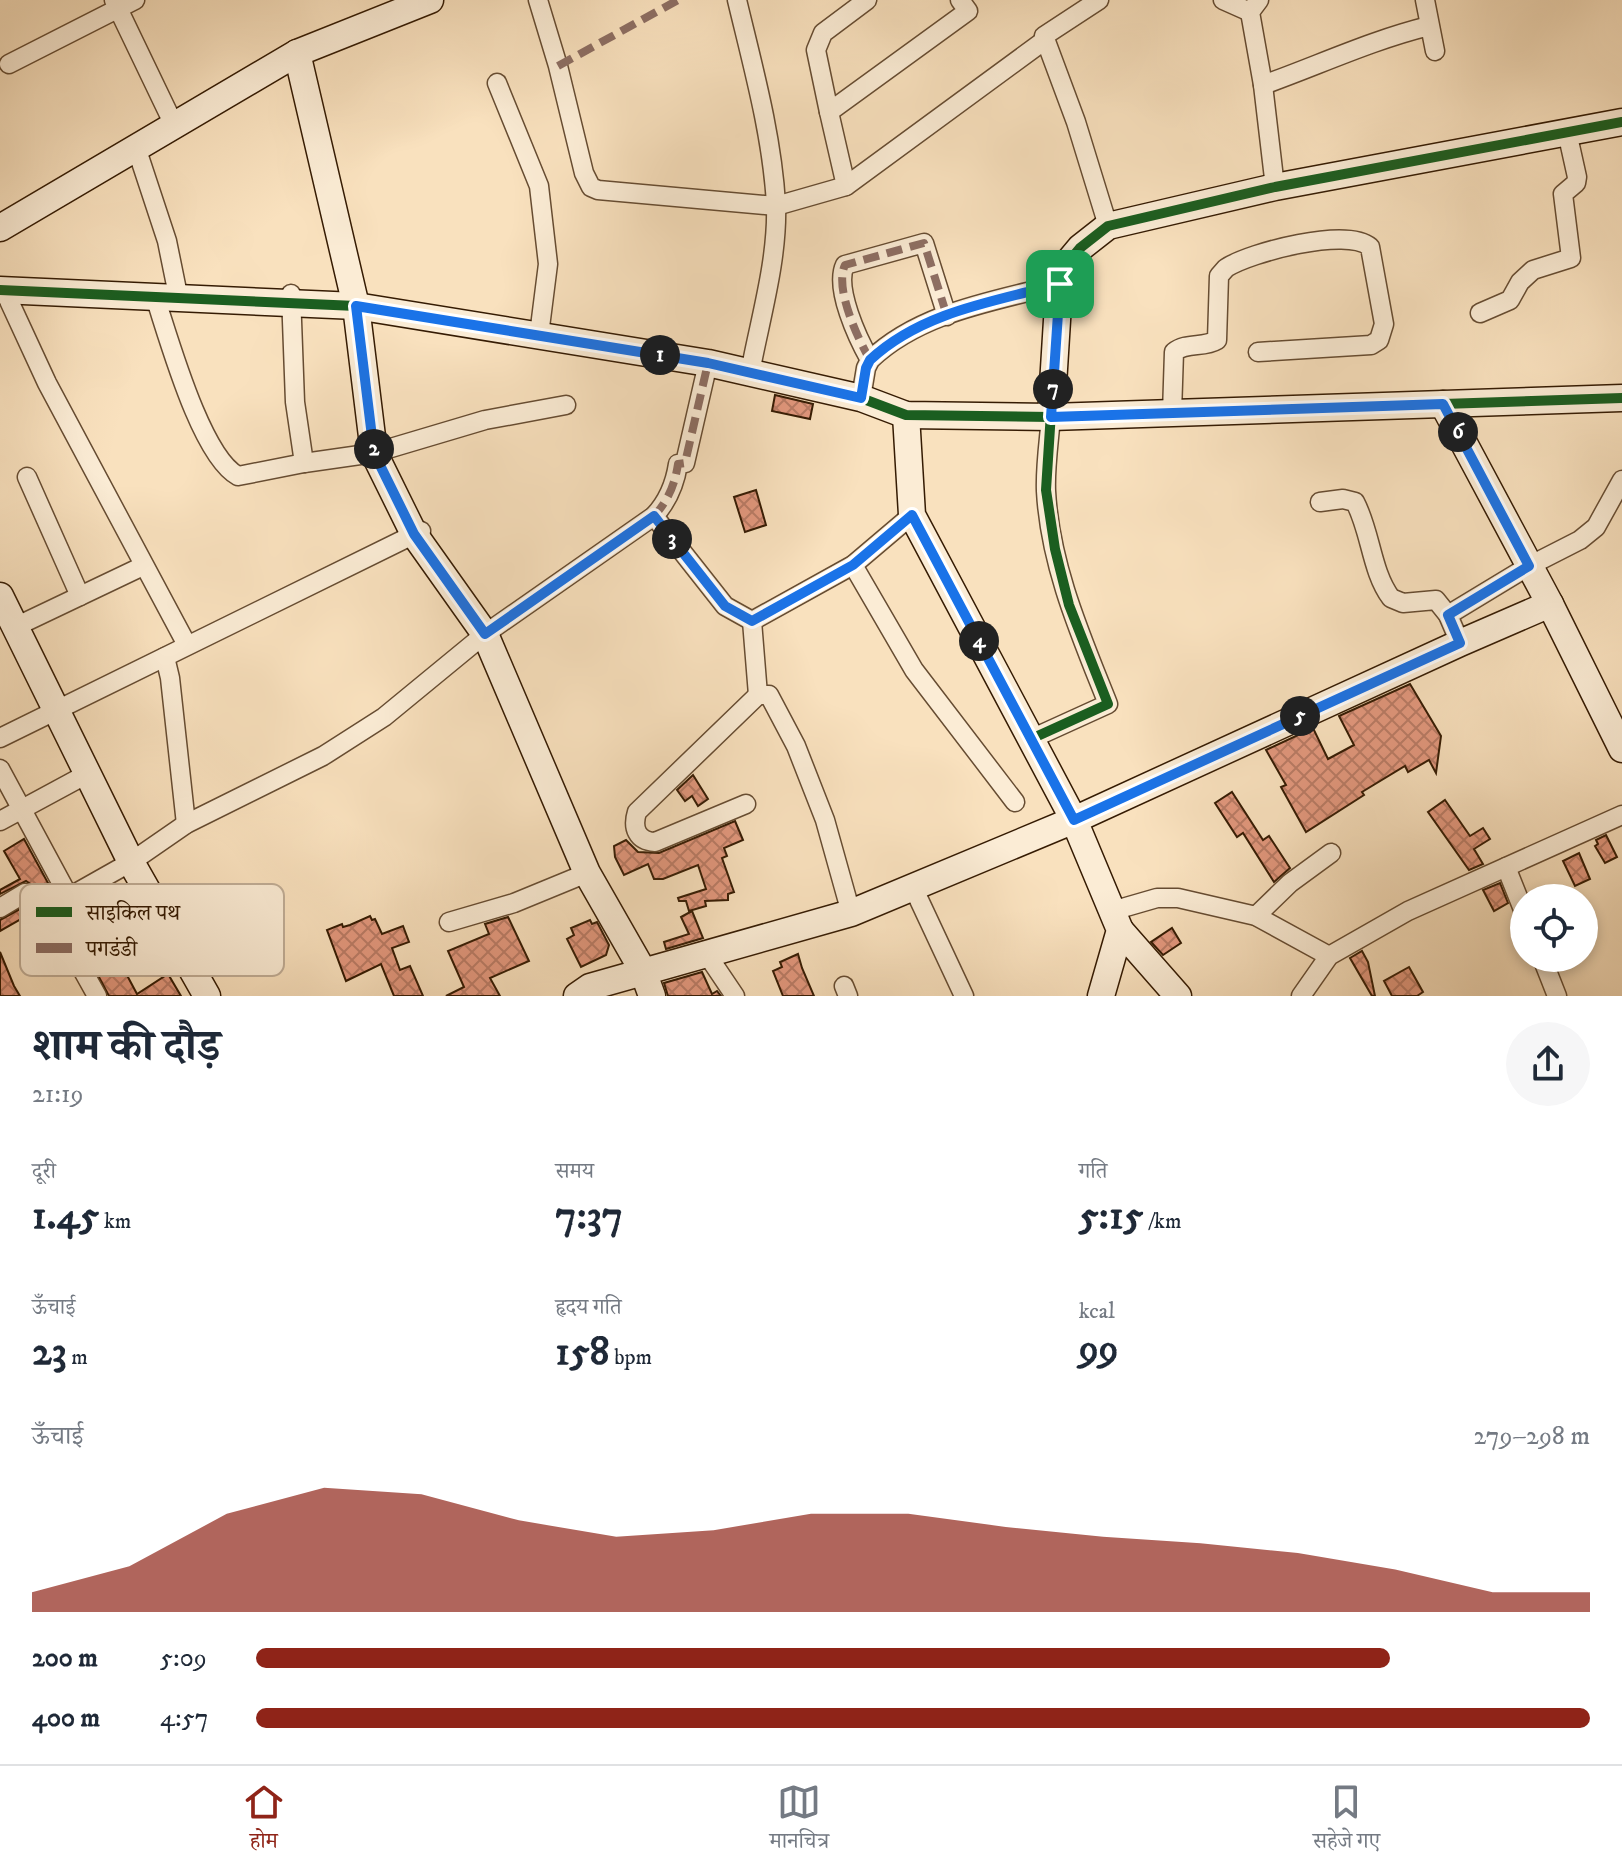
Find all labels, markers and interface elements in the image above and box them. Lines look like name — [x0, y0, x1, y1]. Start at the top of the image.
pin — [1026, 250, 1094, 318]
icon: arrive — [1038, 262, 1082, 306]
pin: 1 — [640, 335, 680, 375]
text: 1 — [656, 341, 664, 368]
pin: 7 — [1033, 369, 1073, 409]
text: 7 — [1047, 375, 1059, 402]
pin: 6 — [1438, 412, 1478, 452]
text: 6 — [1452, 418, 1464, 445]
pin: 2 — [354, 429, 394, 469]
text: 2 — [369, 435, 379, 462]
pin: 3 — [652, 519, 692, 559]
text: 3 — [668, 525, 676, 552]
pin: 4 — [959, 621, 999, 661]
text: 4 — [973, 627, 985, 654]
pin: 5 — [1280, 696, 1320, 736]
text: 5 — [1295, 702, 1305, 729]
legend — [20, 884, 284, 976]
map controls — [1510, 884, 1598, 972]
button: locate — [1510, 884, 1598, 972]
text: साइकिल पथ — [85, 900, 181, 927]
text: पगडंडी — [85, 936, 139, 963]
text: शाम की दौड़ — [32, 1020, 220, 1075]
button: share — [1506, 1022, 1590, 1106]
text: 21:19 — [32, 1078, 84, 1111]
text: दूरी — [32, 1158, 56, 1185]
text: समय — [555, 1158, 594, 1185]
text: गति — [1079, 1158, 1107, 1185]
text: 1.45 — [32, 1192, 99, 1242]
text: 7:37 — [555, 1192, 623, 1242]
text: 5:15 — [1079, 1192, 1143, 1242]
text: km — [99, 1208, 131, 1235]
text: /km — [1143, 1208, 1181, 1235]
text: ऊँचाई — [32, 1294, 75, 1321]
text: हृदय गति — [555, 1294, 622, 1321]
text: kcal — [1079, 1298, 1115, 1325]
text: 99 — [1079, 1325, 1119, 1375]
text: 23 — [32, 1328, 67, 1378]
text: 158 — [555, 1328, 610, 1378]
text: m — [67, 1344, 88, 1371]
text: bpm — [610, 1344, 652, 1371]
text: ऊँचाई — [32, 1420, 83, 1453]
text: 279–298 m — [1474, 1420, 1590, 1453]
text: 200 m — [32, 1642, 98, 1675]
text: 5:09 — [160, 1642, 207, 1675]
text: 400 m — [32, 1702, 100, 1735]
text: 4:57 — [160, 1702, 208, 1735]
tab: होम — [242, 1780, 286, 1862]
tab: मानचित्र — [770, 1780, 829, 1862]
tab: सहेजे गए — [1313, 1780, 1380, 1862]

